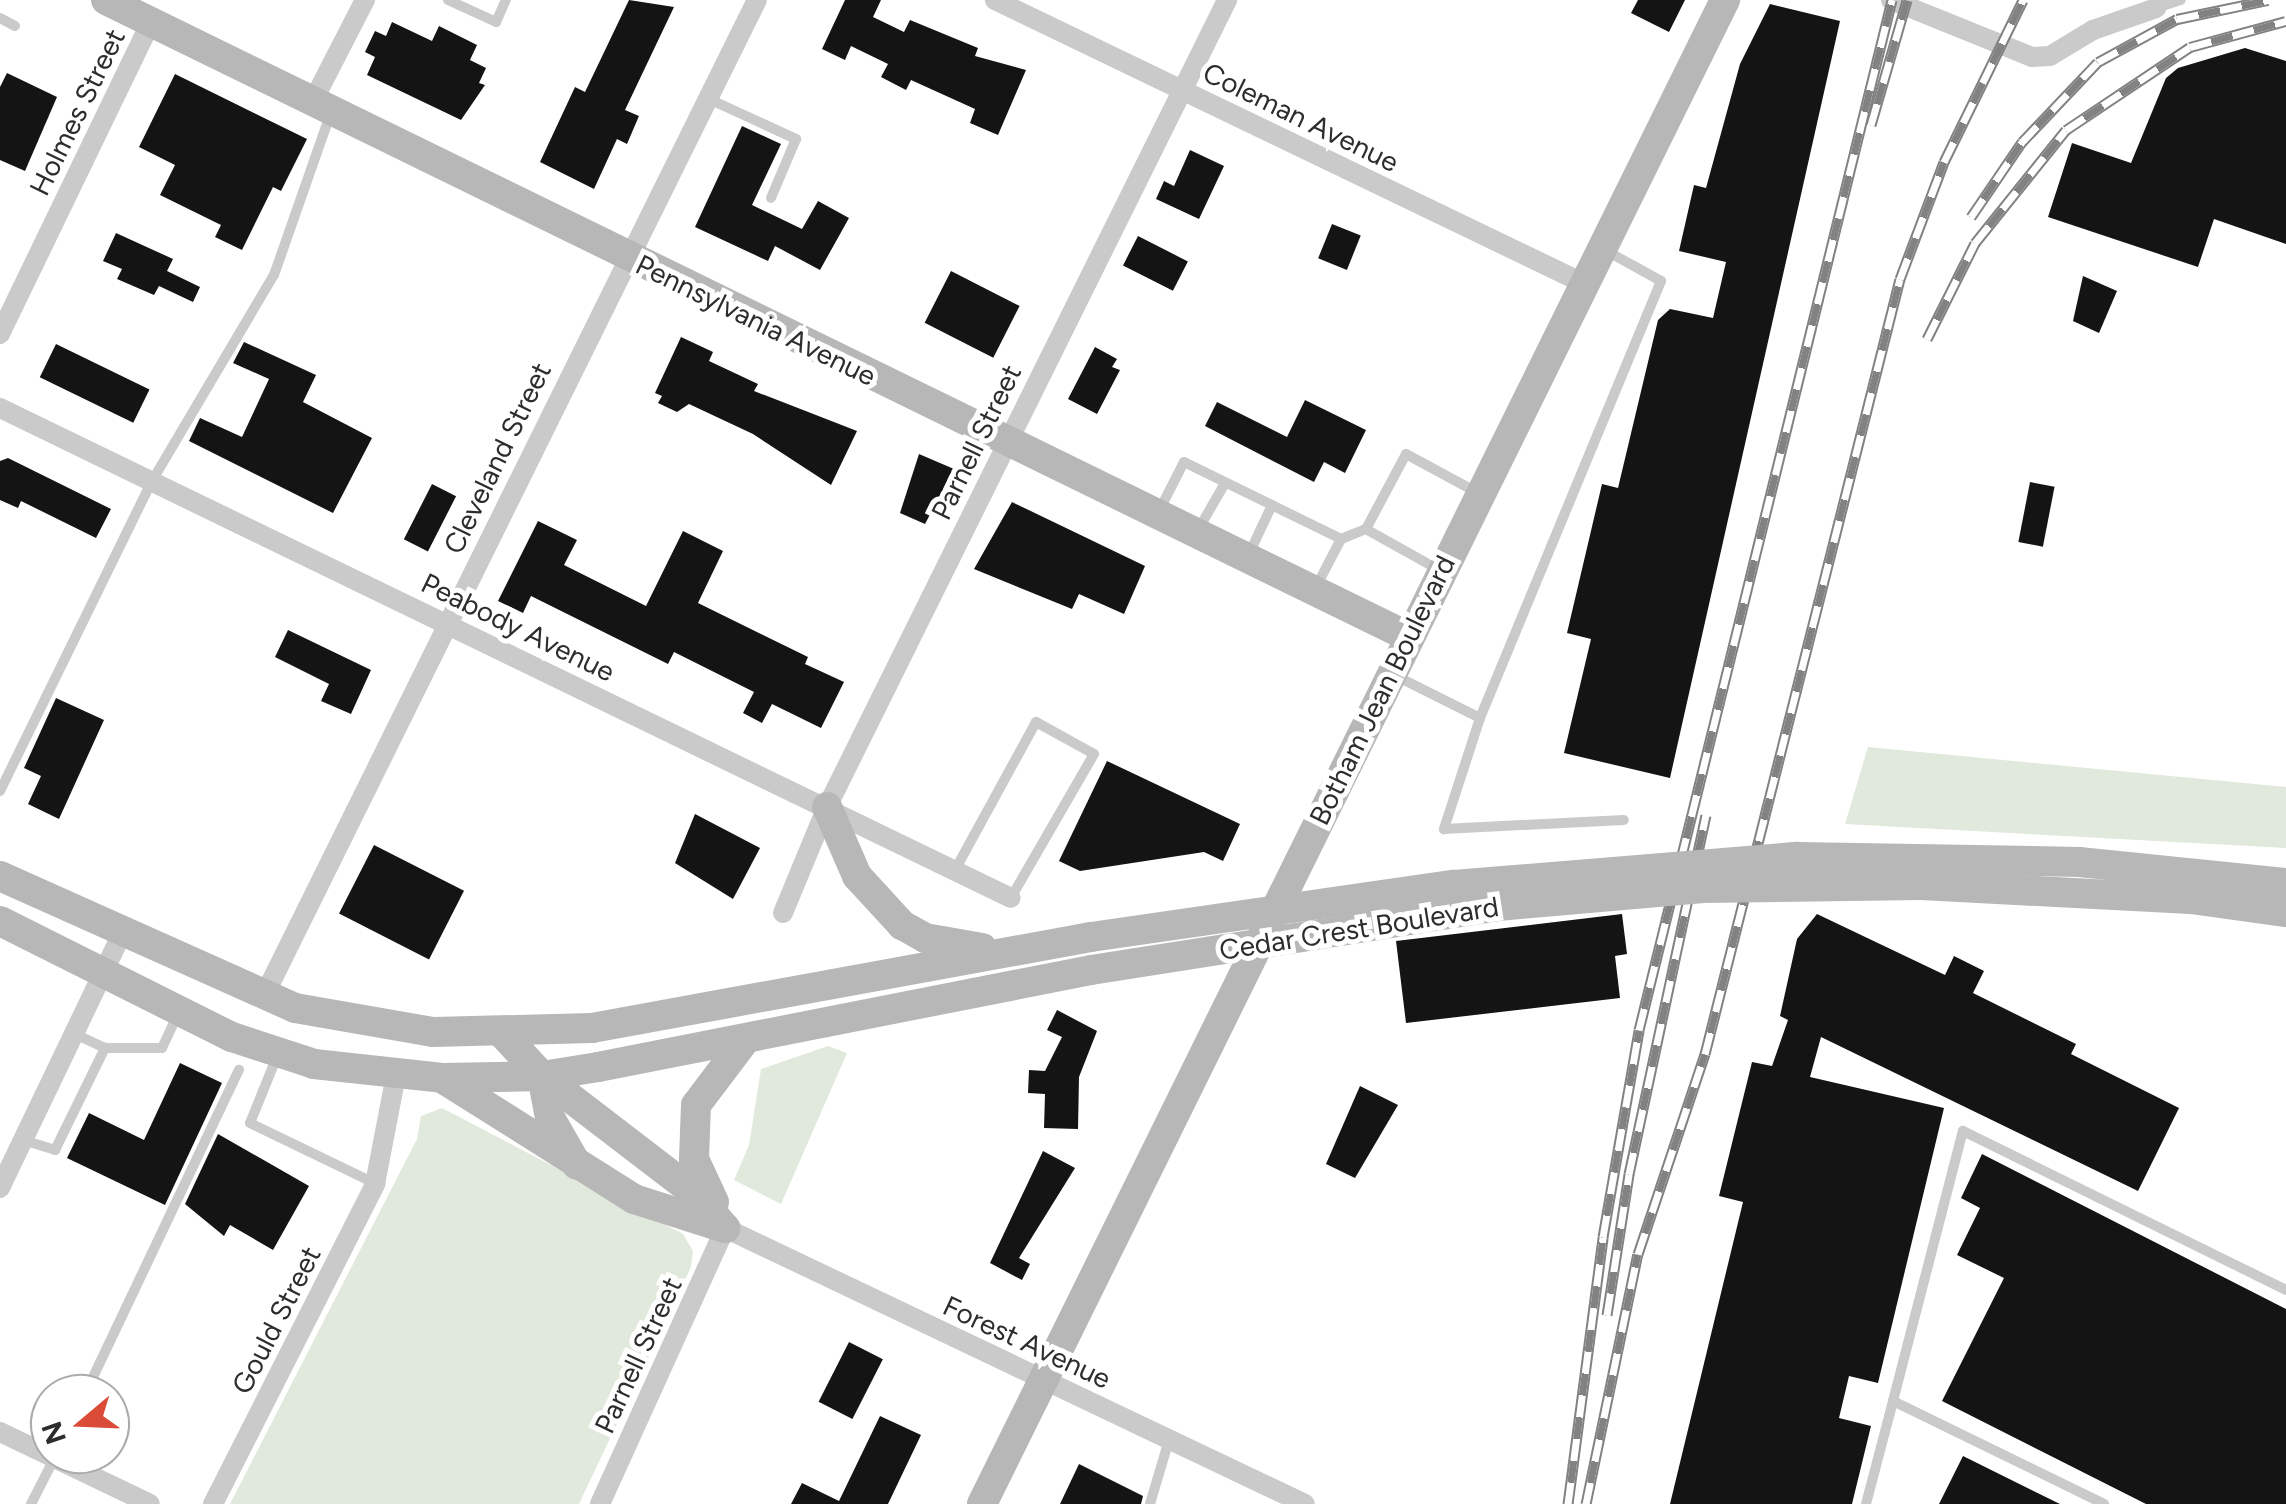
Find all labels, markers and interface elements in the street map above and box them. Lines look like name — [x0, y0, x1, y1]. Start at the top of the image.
street label: Holmes Street — [22, 23, 132, 201]
street label: Coleman Avenue — [1198, 55, 1404, 179]
street label: Pennsylvania Avenue — [630, 247, 882, 393]
street label: Cleveland Street — [436, 357, 558, 559]
street label: Parnell Street — [924, 359, 1028, 525]
street label: Botham Jean Boulevard — [1302, 550, 1462, 830]
street label: Peabody Avenue — [416, 566, 620, 688]
street label: Cedar Crest Boulevard — [1217, 889, 1501, 967]
street label: Gould Street — [224, 1241, 328, 1399]
street label: Parnell Street — [587, 1272, 689, 1438]
street label: Forest Avenue — [938, 1288, 1116, 1396]
north arrow — [30, 1374, 130, 1474]
text: N — [34, 1417, 73, 1449]

